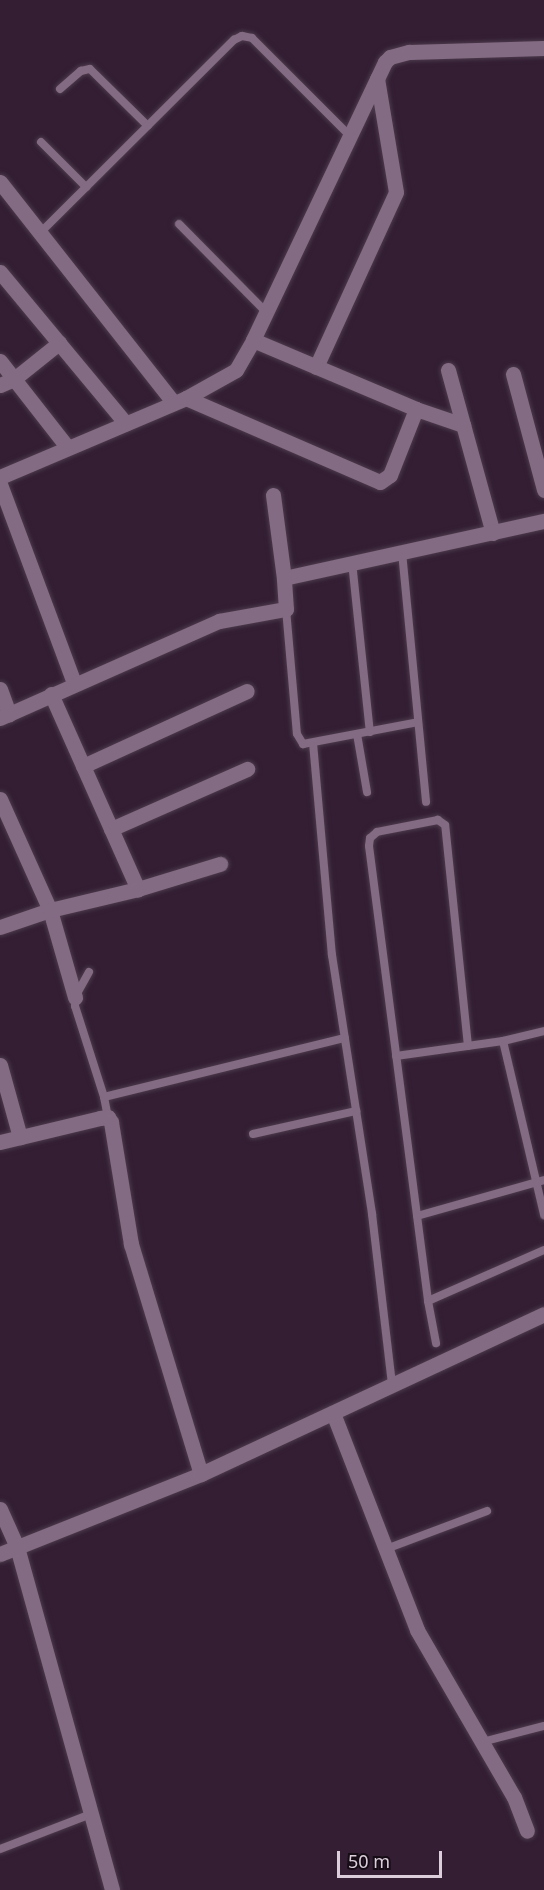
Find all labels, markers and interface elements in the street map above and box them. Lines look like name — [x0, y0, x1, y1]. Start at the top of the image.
scale bar — [340, 1839, 445, 1877]
text: 50 m — [348, 1849, 390, 1873]

